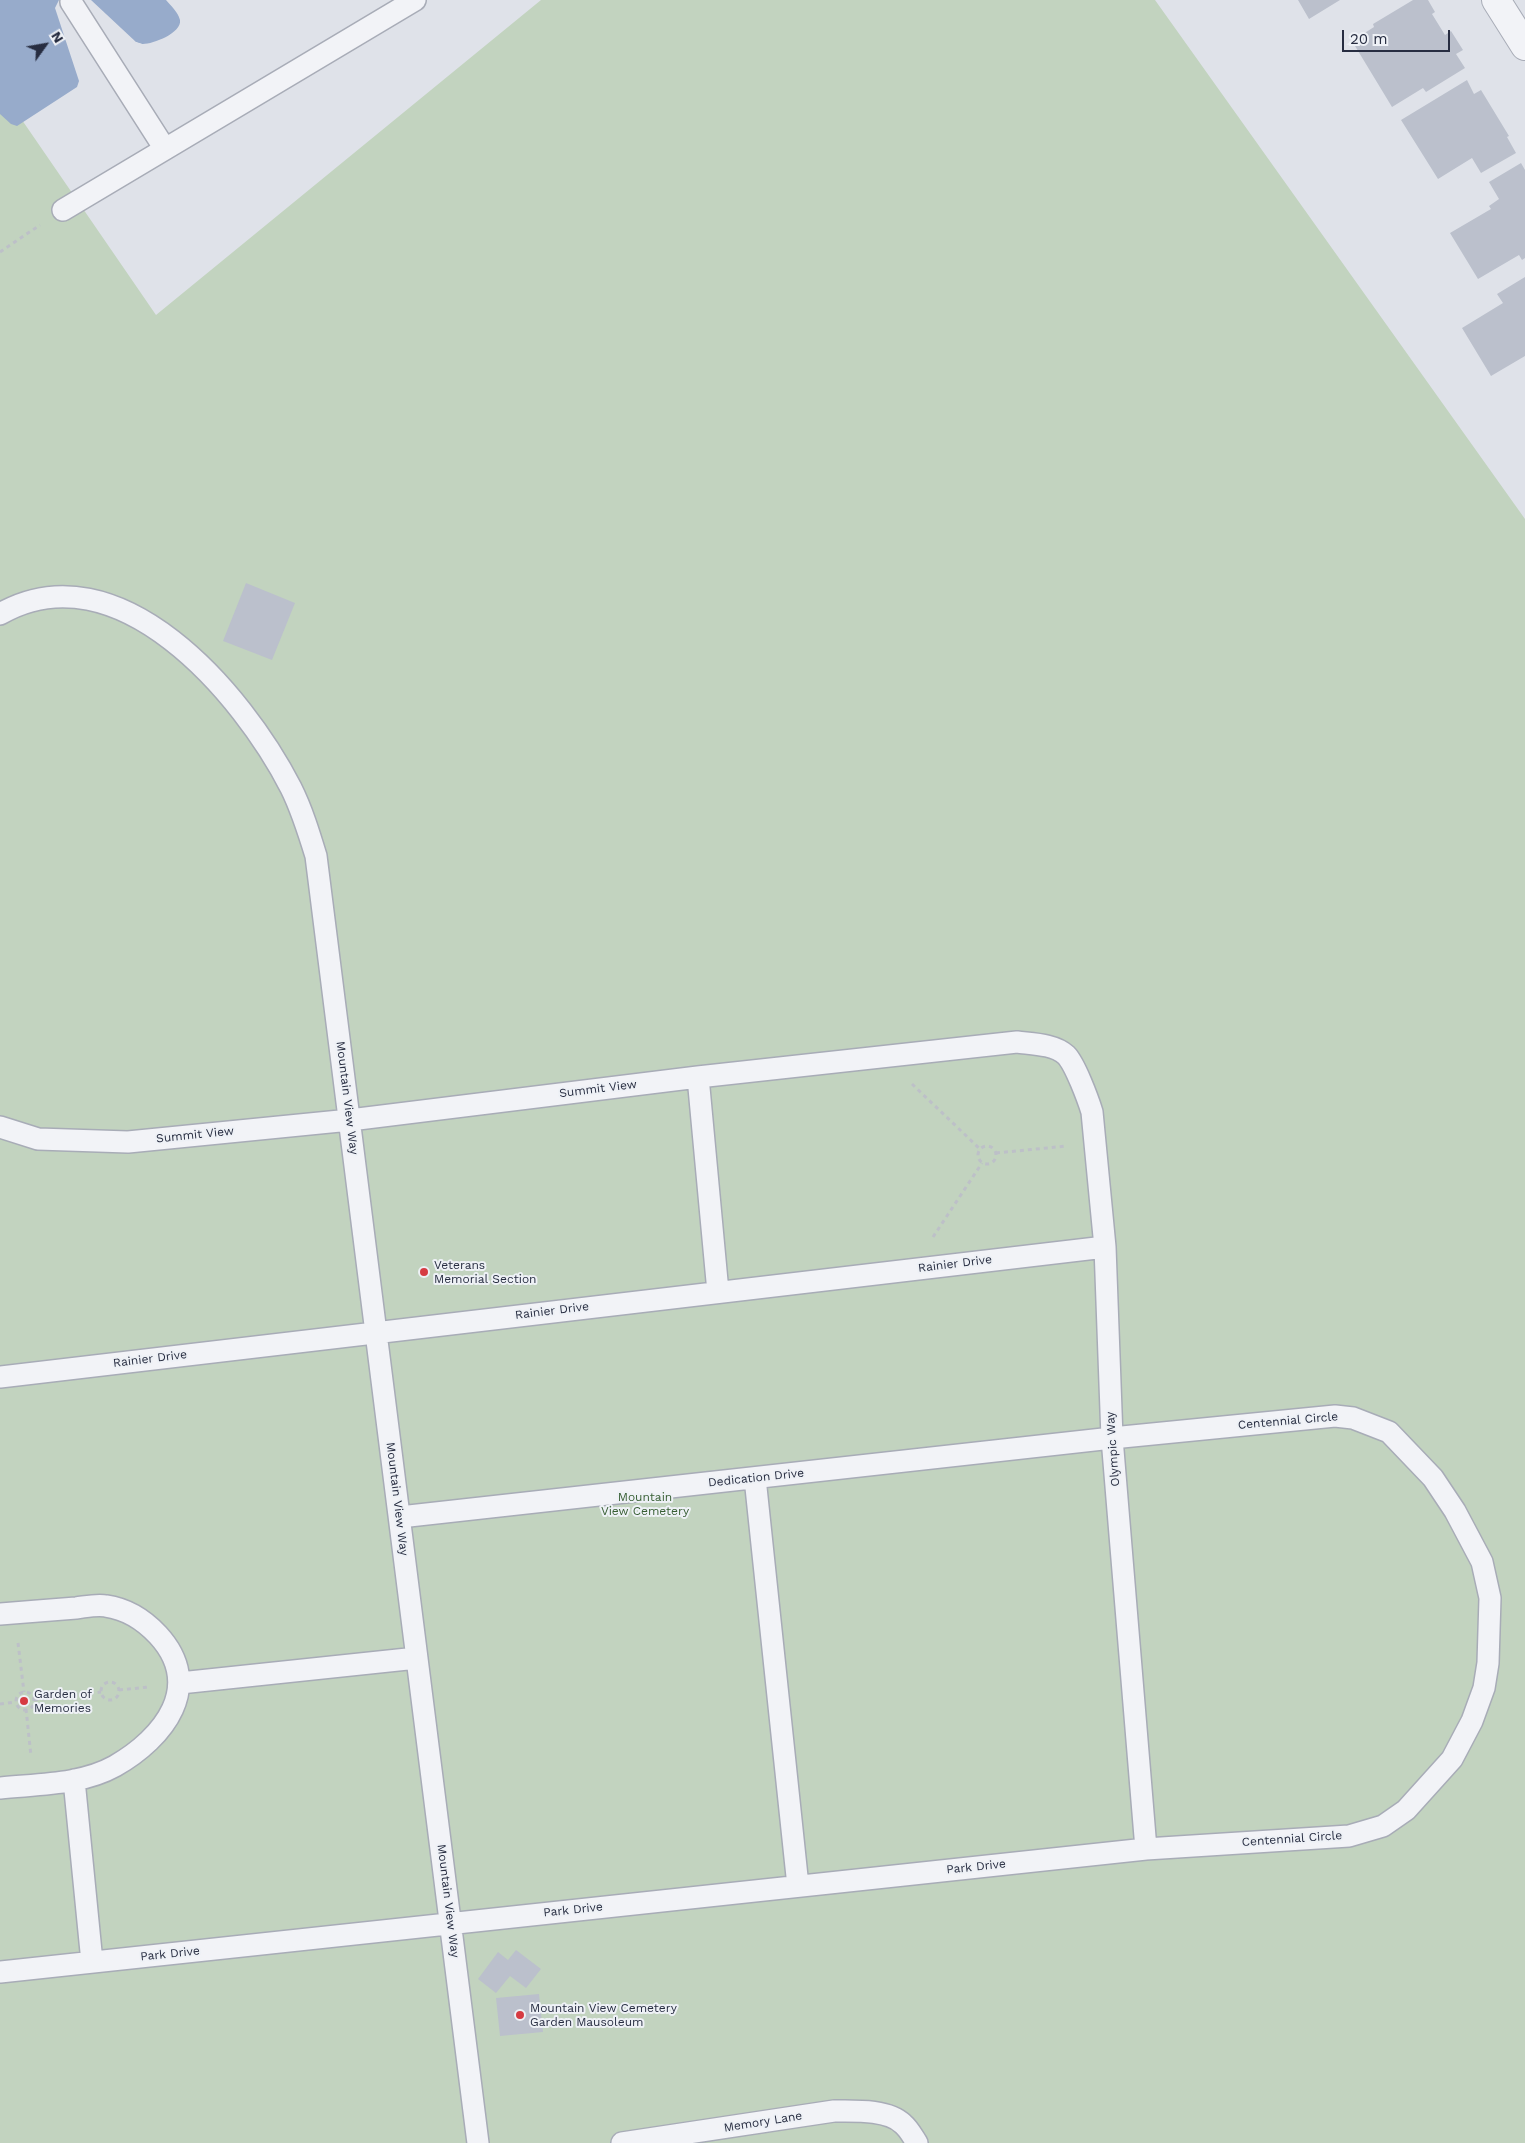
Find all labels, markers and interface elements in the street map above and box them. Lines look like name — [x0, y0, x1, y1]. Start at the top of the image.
north arrow — [20, 20, 70, 70]
scale bar — [1345, 20, 1452, 52]
text: N — [48, 28, 67, 46]
text: 20 m — [1350, 30, 1388, 48]
street label: Mountain View Way — [333, 1040, 361, 1156]
street label: Summit View — [558, 1077, 638, 1101]
street label: Summit View — [155, 1124, 235, 1146]
street label: Rainier Drive — [917, 1252, 993, 1276]
place label: Veterans Memorial Section — [434, 1258, 537, 1286]
marker: Veterans Memorial Section — [418, 1266, 430, 1278]
street label: Rainier Drive — [514, 1299, 590, 1323]
street label: Rainier Drive — [112, 1347, 188, 1371]
street label: Centennial Circle — [1237, 1409, 1339, 1433]
street label: Olympic Way — [1103, 1411, 1123, 1487]
street label: Mountain View Way — [383, 1441, 411, 1557]
street label: Dedication Drive — [707, 1466, 805, 1490]
park label: Mountain View Cemetery — [601, 1490, 689, 1518]
place label: Garden of Memories — [34, 1687, 92, 1715]
marker: Garden of Memories — [18, 1695, 30, 1707]
street label: Centennial Circle — [1241, 1828, 1343, 1850]
street label: Mountain View Way — [434, 1843, 462, 1959]
street label: Park Drive — [946, 1857, 1006, 1877]
street label: Park Drive — [543, 1900, 603, 1920]
street label: Park Drive — [140, 1944, 200, 1964]
place label: Mountain View Cemetery Garden Mausoleum — [530, 2001, 677, 2029]
marker: Mountain View Cemetery Garden Mausoleum — [514, 2009, 526, 2021]
street label: Memory Lane — [723, 2109, 803, 2135]

